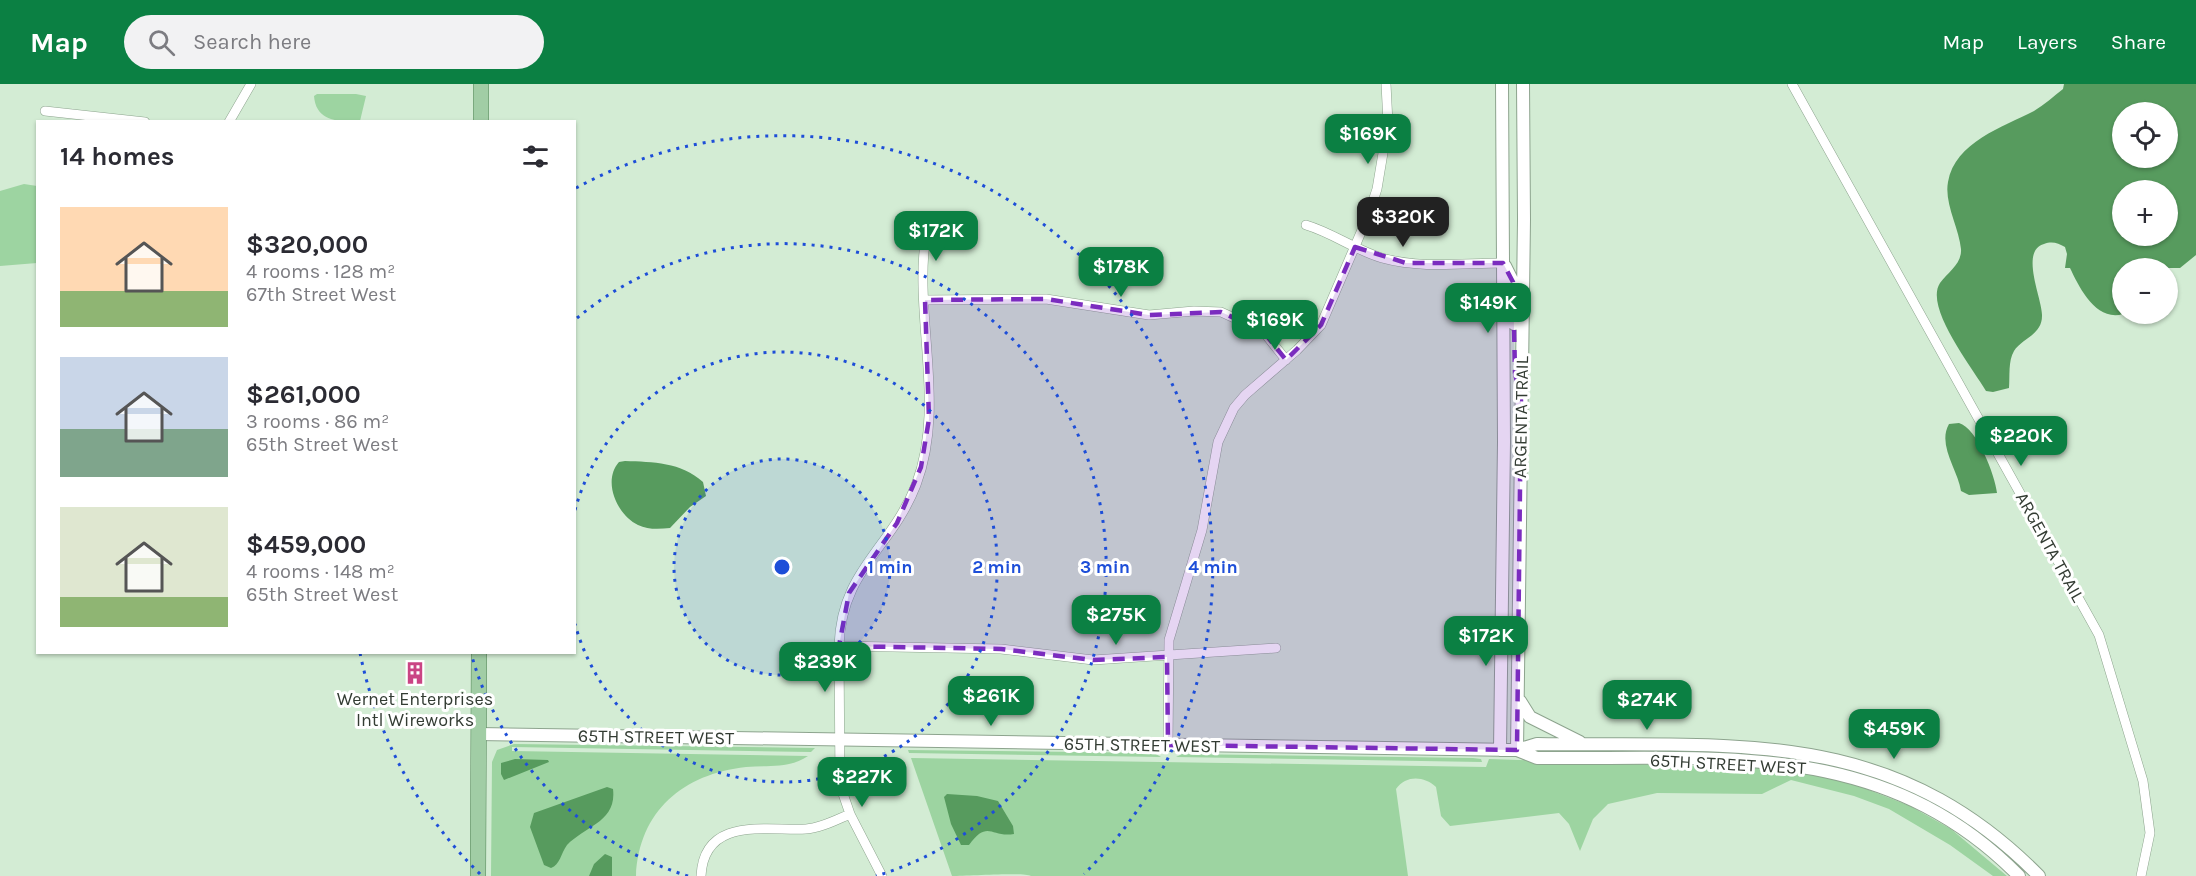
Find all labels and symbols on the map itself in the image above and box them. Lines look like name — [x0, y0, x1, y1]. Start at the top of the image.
pin: $169K — [1326, 114, 1410, 165]
pin: $320K — [1361, 197, 1445, 248]
pin: $172K — [894, 211, 978, 262]
pin: $178K — [1079, 247, 1163, 298]
pin: $149K — [1446, 283, 1530, 334]
pin: $169K — [1233, 300, 1317, 351]
street label: ARGENTA TRAIL — [1509, 355, 1533, 478]
pin: $220K — [1979, 416, 2063, 467]
street label: ARGENTA TRAIL — [2011, 488, 2090, 606]
text: 1 min — [867, 556, 913, 578]
text: 2 min — [972, 556, 1022, 578]
text: 3 min — [1080, 556, 1130, 578]
text: 4 min — [1188, 556, 1238, 578]
centre of rings — [772, 557, 792, 577]
pin: $275K — [1074, 595, 1158, 646]
pin: $172K — [1444, 616, 1528, 667]
pin: $239K — [783, 642, 867, 693]
building icon: Wernet Enterprises Intl Wireworks — [402, 660, 428, 686]
pin: $261K — [949, 676, 1033, 727]
pin: $274K — [1605, 680, 1689, 731]
place label: Wernet Enterprises Intl Wireworks — [337, 688, 493, 731]
pin: $459K — [1852, 709, 1936, 760]
street label: 65TH STREET WEST — [578, 725, 734, 749]
street label: 65TH STREET WEST — [1064, 733, 1220, 757]
street label: 65TH STREET WEST — [1649, 749, 1807, 779]
pin: $227K — [820, 757, 904, 808]

